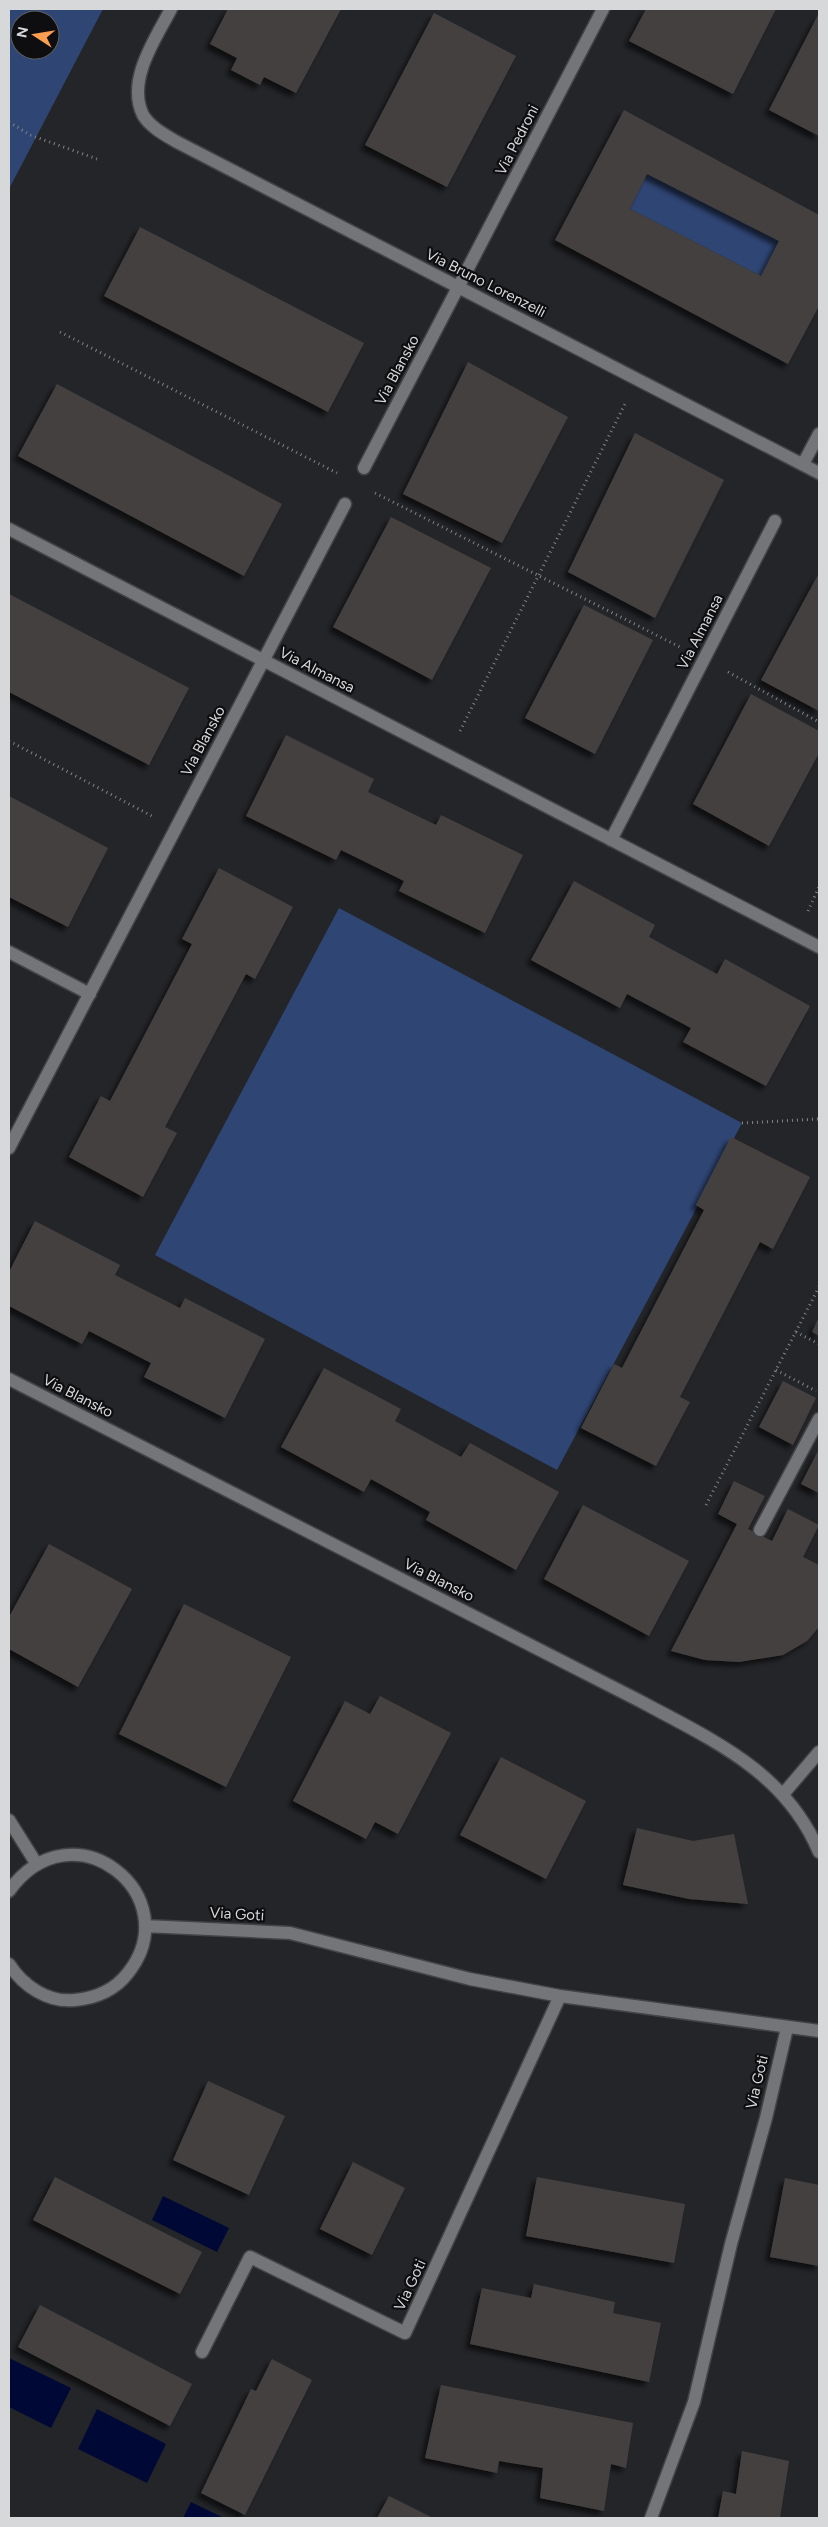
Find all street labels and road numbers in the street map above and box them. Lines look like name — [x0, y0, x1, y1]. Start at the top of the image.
street label: Via Pedroni — [492, 102, 542, 178]
street label: Via Bruno Lorenzelli — [423, 245, 549, 321]
street label: Via Blansko — [371, 332, 423, 408]
street label: Via Almansa — [673, 591, 727, 673]
street label: Via Almansa — [276, 643, 358, 697]
street label: Via Blansko — [177, 703, 229, 779]
street label: Via Blansko — [40, 1371, 116, 1422]
street label: Via Blansko — [401, 1555, 477, 1606]
street label: Via Goti — [209, 1904, 265, 1924]
street label: Via Goti — [742, 2053, 772, 2111]
street label: Via Goti — [390, 2257, 430, 2313]

